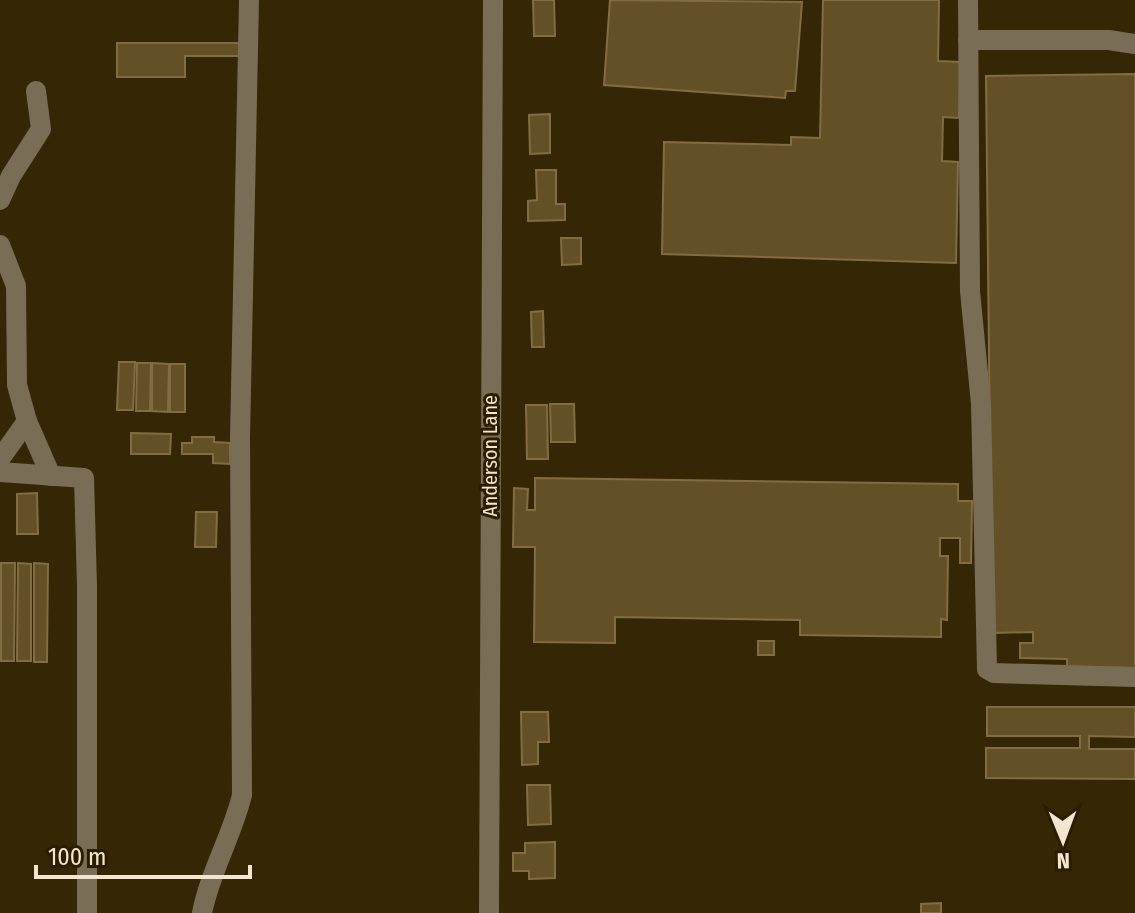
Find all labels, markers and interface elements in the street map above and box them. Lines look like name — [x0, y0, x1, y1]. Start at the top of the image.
street label: Anderson Lane — [478, 395, 502, 517]
north arrow — [1023, 801, 1103, 881]
scale bar — [36, 829, 250, 879]
text: 100 m — [48, 843, 106, 871]
text: N — [1057, 847, 1070, 874]

